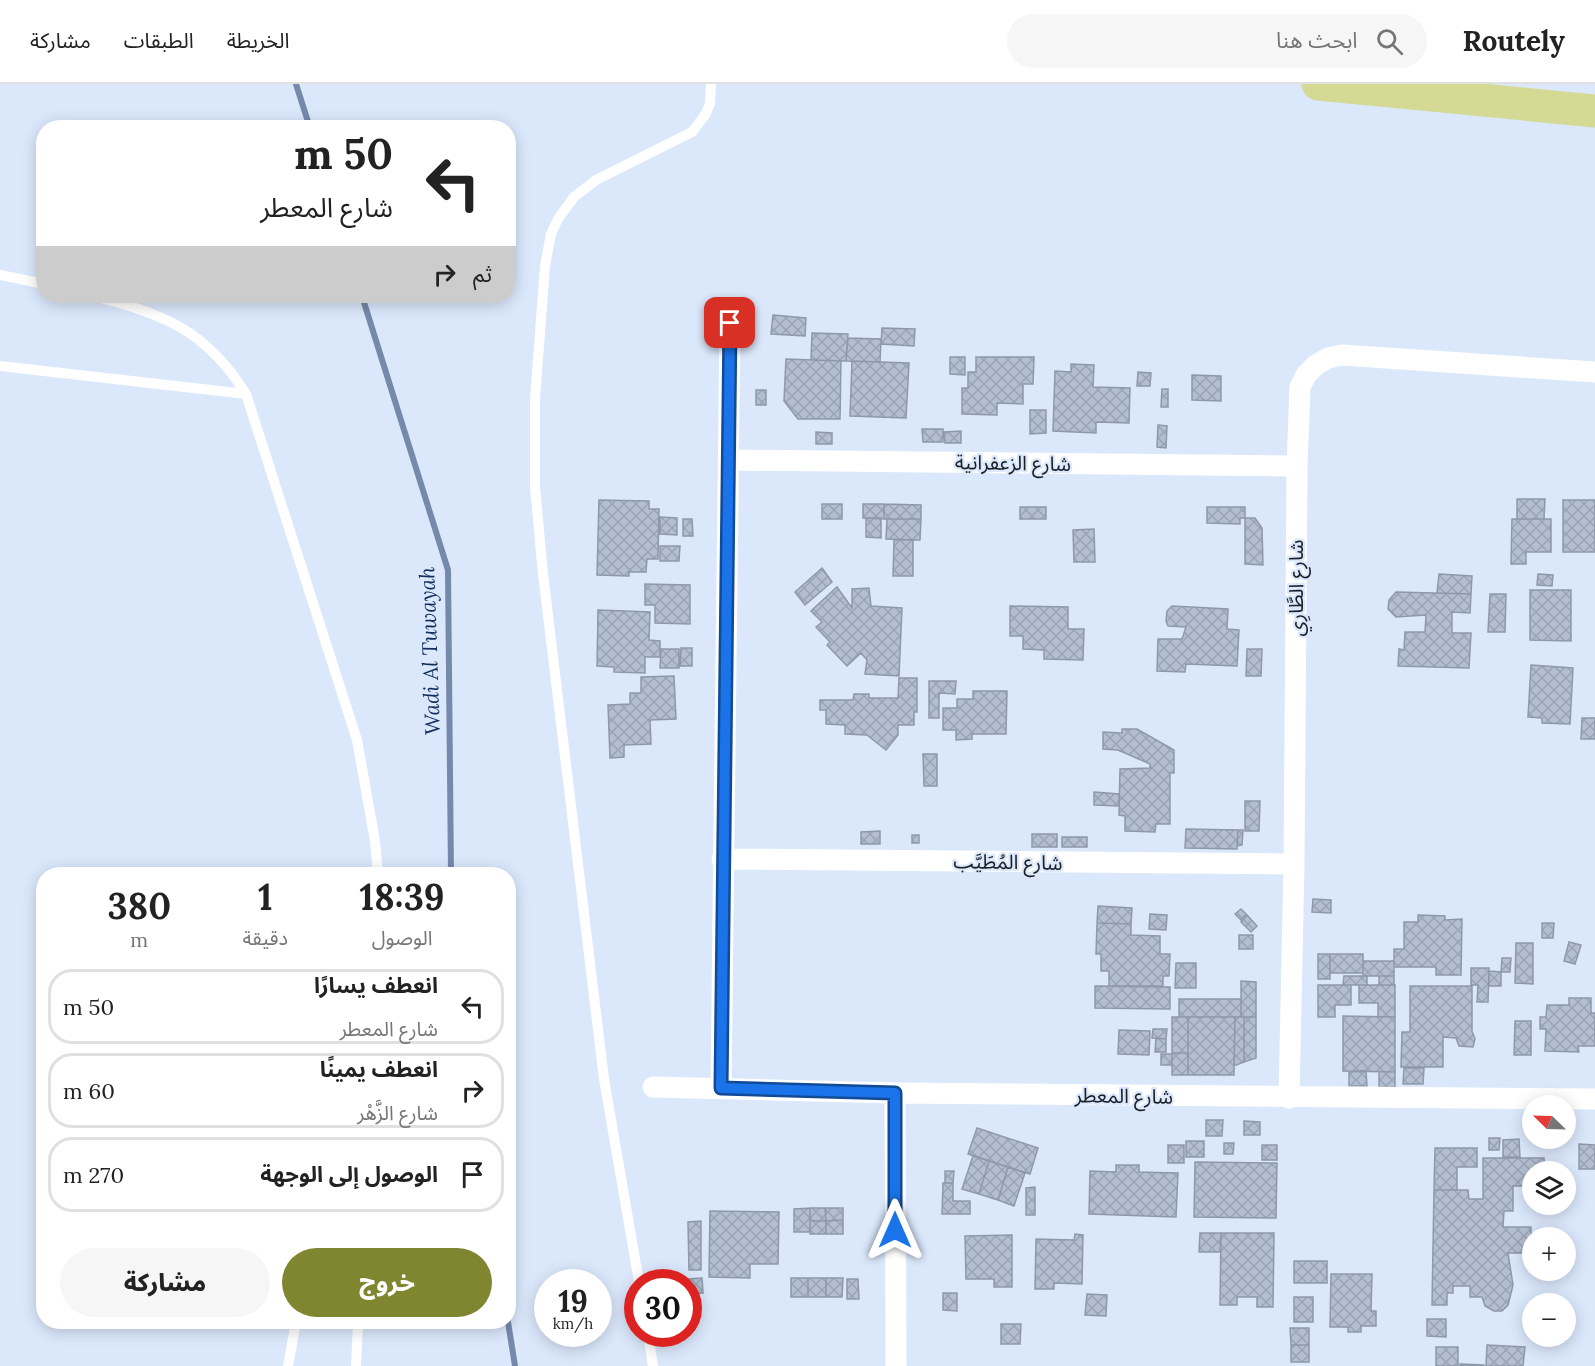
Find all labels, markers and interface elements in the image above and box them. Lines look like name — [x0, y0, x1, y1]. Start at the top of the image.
search box — [1007, 14, 1427, 68]
text: Routely — [1463, 23, 1565, 59]
icon: search — [1373, 25, 1406, 58]
text: ابحث هنا — [1276, 26, 1358, 54]
text: مشاركة — [30, 27, 91, 54]
text: الطبقات — [124, 27, 194, 54]
text: الخريطة — [227, 27, 290, 54]
text: 50 m — [294, 127, 393, 181]
icon: left — [414, 144, 492, 222]
text: شارع المعطر — [260, 190, 393, 224]
icon: right — [428, 258, 461, 291]
text: ثم — [473, 260, 492, 288]
pin — [704, 297, 755, 348]
icon: arrive — [713, 306, 746, 339]
street label: شارع الزعفرانية — [955, 449, 1071, 479]
street label: شارع الطَّارِي — [1283, 540, 1312, 636]
water label: Wadi Al Tuwayah — [413, 567, 446, 735]
street label: شارع المُطَيَّب — [953, 848, 1063, 878]
text: 1 — [258, 874, 273, 920]
text: 18:39 — [359, 874, 445, 920]
text: 380 — [107, 883, 171, 929]
text: دقيقة — [243, 925, 288, 950]
text: الوصول — [372, 925, 432, 950]
text: m — [130, 927, 148, 952]
text: انعطف يسارًا — [314, 971, 438, 999]
icon: left — [456, 990, 489, 1023]
text: 50 m — [63, 993, 114, 1021]
text: شارع المعطر — [340, 1016, 438, 1041]
text: انعطف يمينًا — [320, 1055, 438, 1083]
icon: right — [456, 1074, 489, 1107]
text: 60 m — [63, 1077, 115, 1105]
street label: شارع المعطر — [1074, 1082, 1173, 1112]
north arrow — [1522, 1095, 1576, 1149]
map controls — [1522, 1095, 1576, 1347]
text: شارع الزَّهْر — [357, 1100, 438, 1125]
icon: arrive — [456, 1158, 489, 1191]
text: الوصول إلى الوجهة — [260, 1160, 438, 1188]
text: 270 m — [63, 1161, 124, 1189]
button: layers — [1522, 1161, 1576, 1215]
position arrow — [863, 1198, 927, 1262]
button: + — [1522, 1227, 1576, 1281]
button: مشاركة — [60, 1248, 270, 1317]
button: خروج — [282, 1248, 492, 1317]
speed limit sign: 30 — [624, 1269, 702, 1347]
text: 19 — [558, 1282, 588, 1320]
button: − — [1522, 1293, 1576, 1347]
text: km/h — [553, 1314, 593, 1333]

